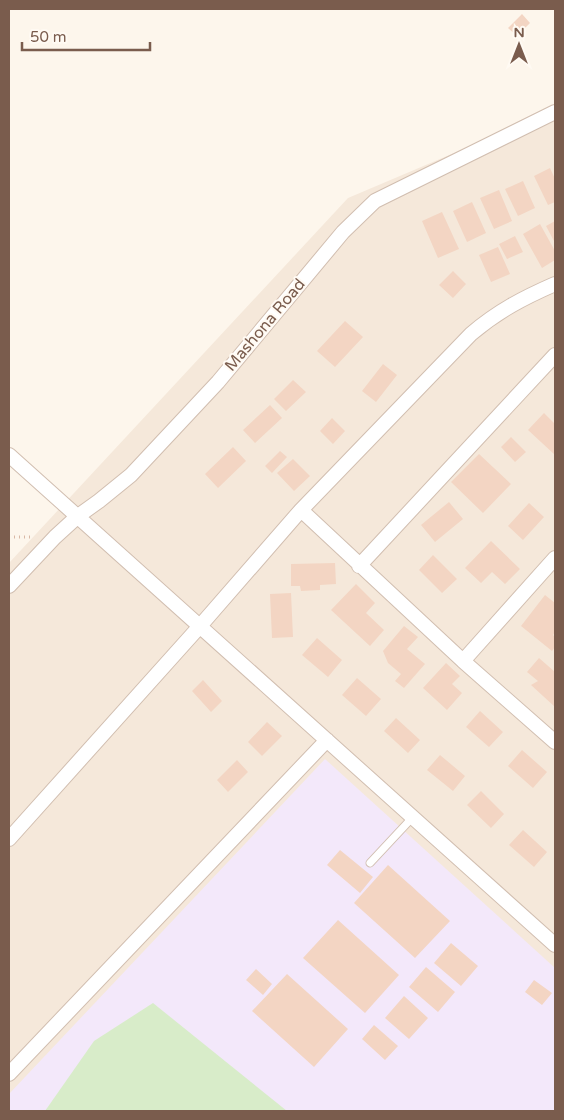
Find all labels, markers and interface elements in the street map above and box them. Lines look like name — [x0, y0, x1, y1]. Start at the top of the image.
scale bar — [22, 20, 150, 52]
north arrow — [494, 20, 544, 70]
text: N — [513, 24, 525, 41]
text: 50 m — [30, 28, 67, 46]
street label: Mashona Road — [220, 275, 310, 375]

